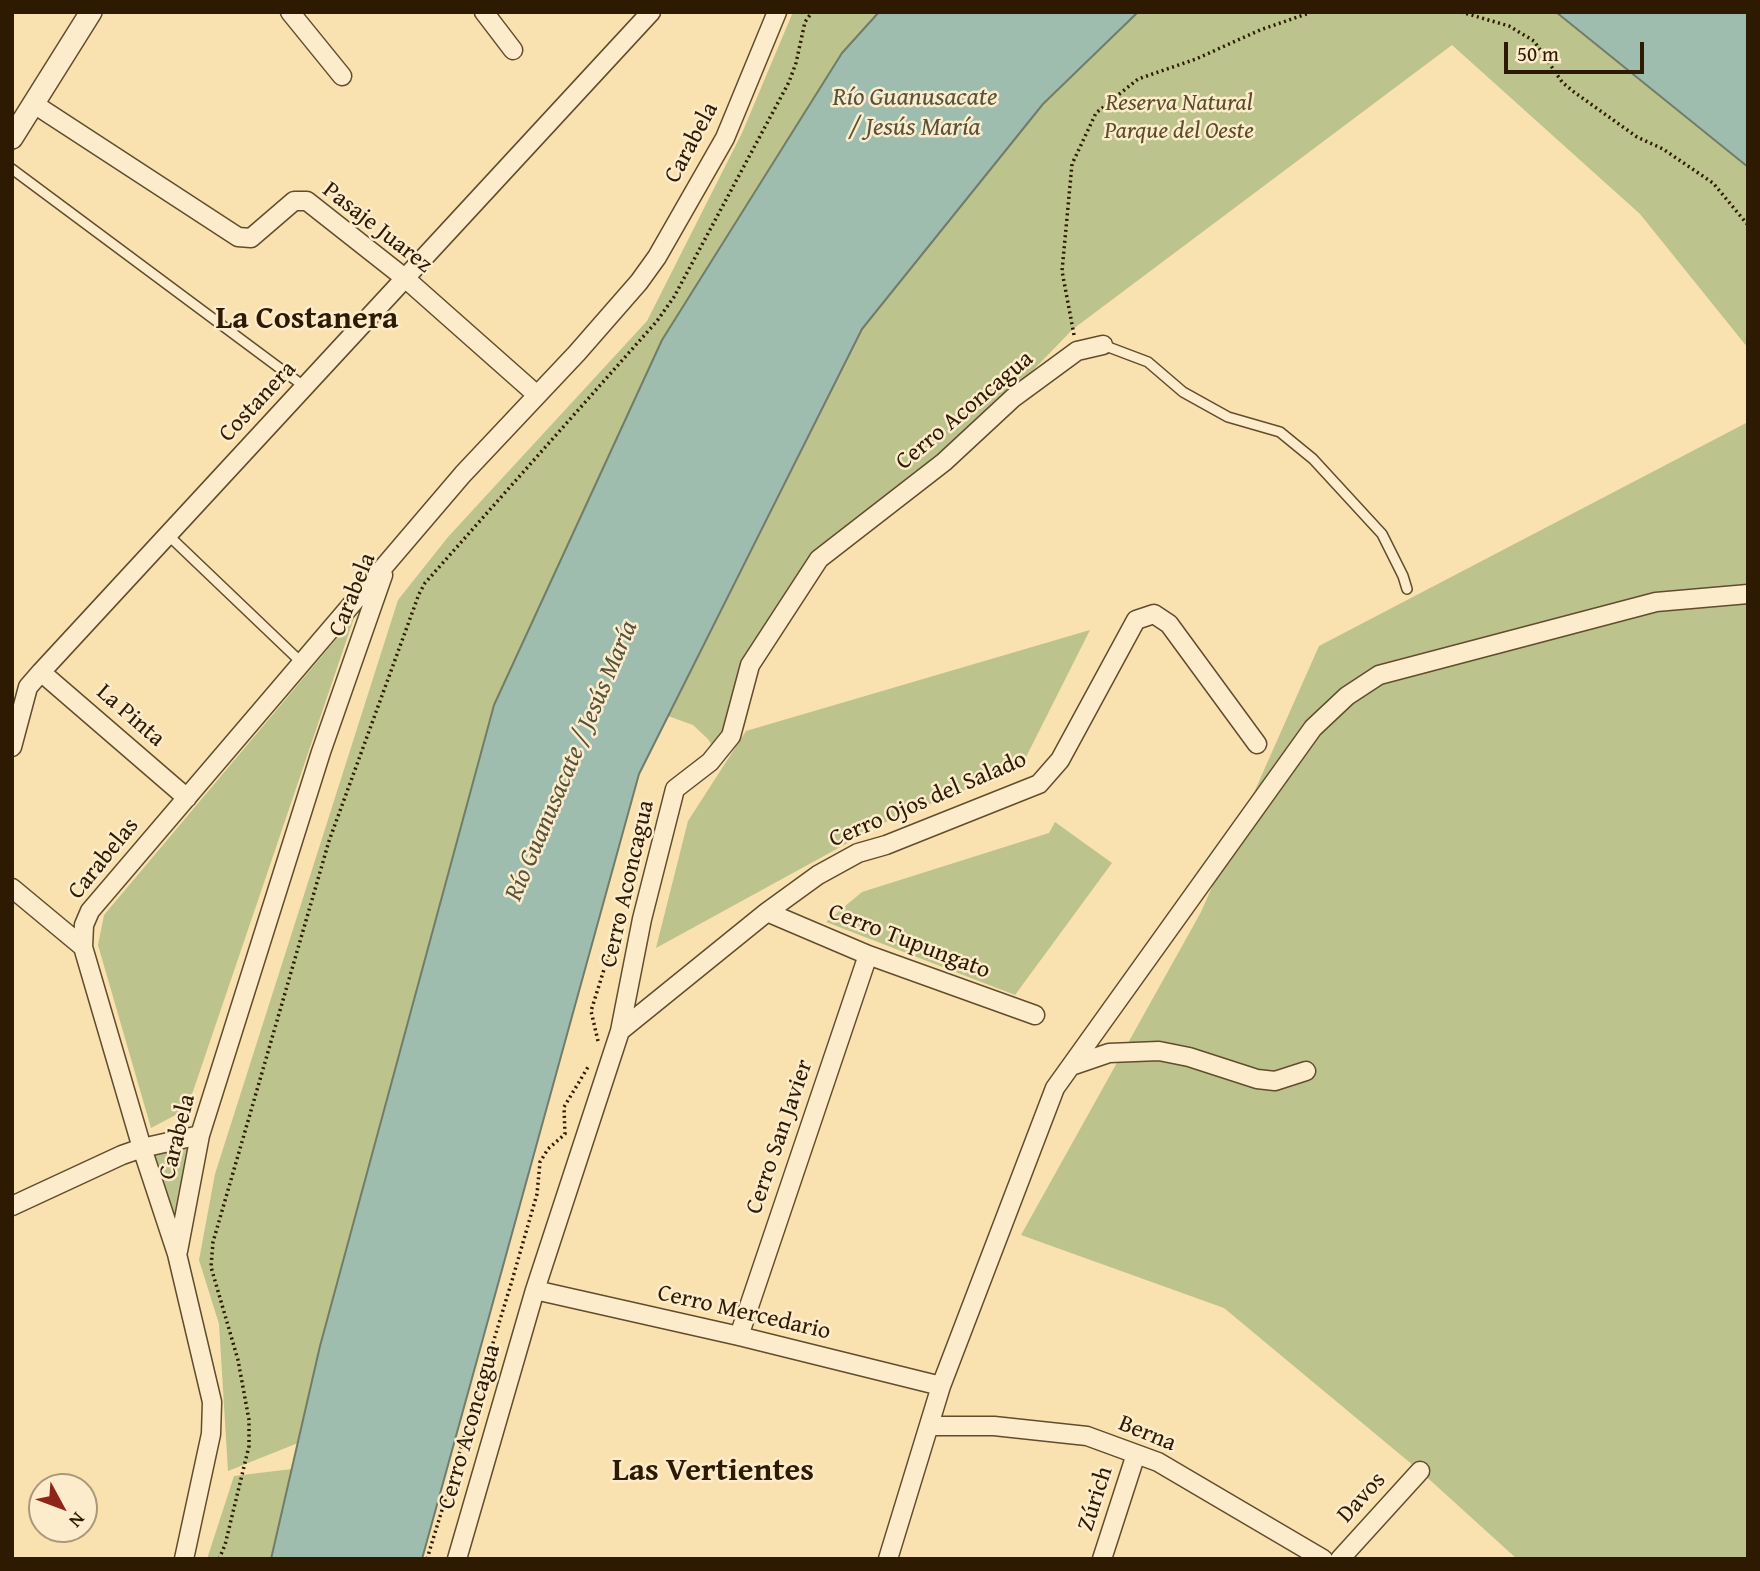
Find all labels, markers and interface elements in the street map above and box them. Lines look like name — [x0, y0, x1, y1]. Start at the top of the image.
scale bar — [1508, 28, 1648, 72]
text: 50 m — [1517, 38, 1559, 69]
water label: Río Guanusacate / Jesús María — [833, 82, 997, 144]
park label: Reserva Natural Parque del Oeste — [1104, 90, 1254, 146]
street label: Carabela — [659, 98, 725, 188]
street label: Pasaje Juarez — [316, 176, 438, 280]
district label: La Costanera — [216, 301, 398, 339]
street label: Cerro Aconcagua — [890, 345, 1040, 477]
street label: Costanera — [213, 355, 303, 449]
street label: Carabela — [323, 549, 383, 641]
water label: Río Guanusacate / Jesús María — [499, 616, 645, 906]
street label: La Pinta — [90, 678, 170, 754]
street label: Cerro Ojos del Salado — [825, 745, 1031, 855]
street label: Cerro Aconcagua — [595, 798, 661, 970]
street label: Carabelas — [62, 812, 146, 906]
street label: Cerro Tupungato — [824, 898, 994, 986]
street label: Cerro San Javier — [740, 1056, 820, 1218]
street label: Carabela — [153, 1091, 203, 1183]
street label: Cerro Mercedario — [655, 1279, 833, 1347]
street label: Cerro Aconcagua — [433, 1341, 507, 1513]
street label: Berna — [1114, 1409, 1180, 1459]
district label: Las Vertientes — [612, 1453, 814, 1491]
street label: Zúrich — [1072, 1463, 1120, 1535]
street label: Davos — [1332, 1467, 1392, 1529]
north arrow — [28, 1473, 98, 1543]
text: N — [63, 1506, 92, 1534]

